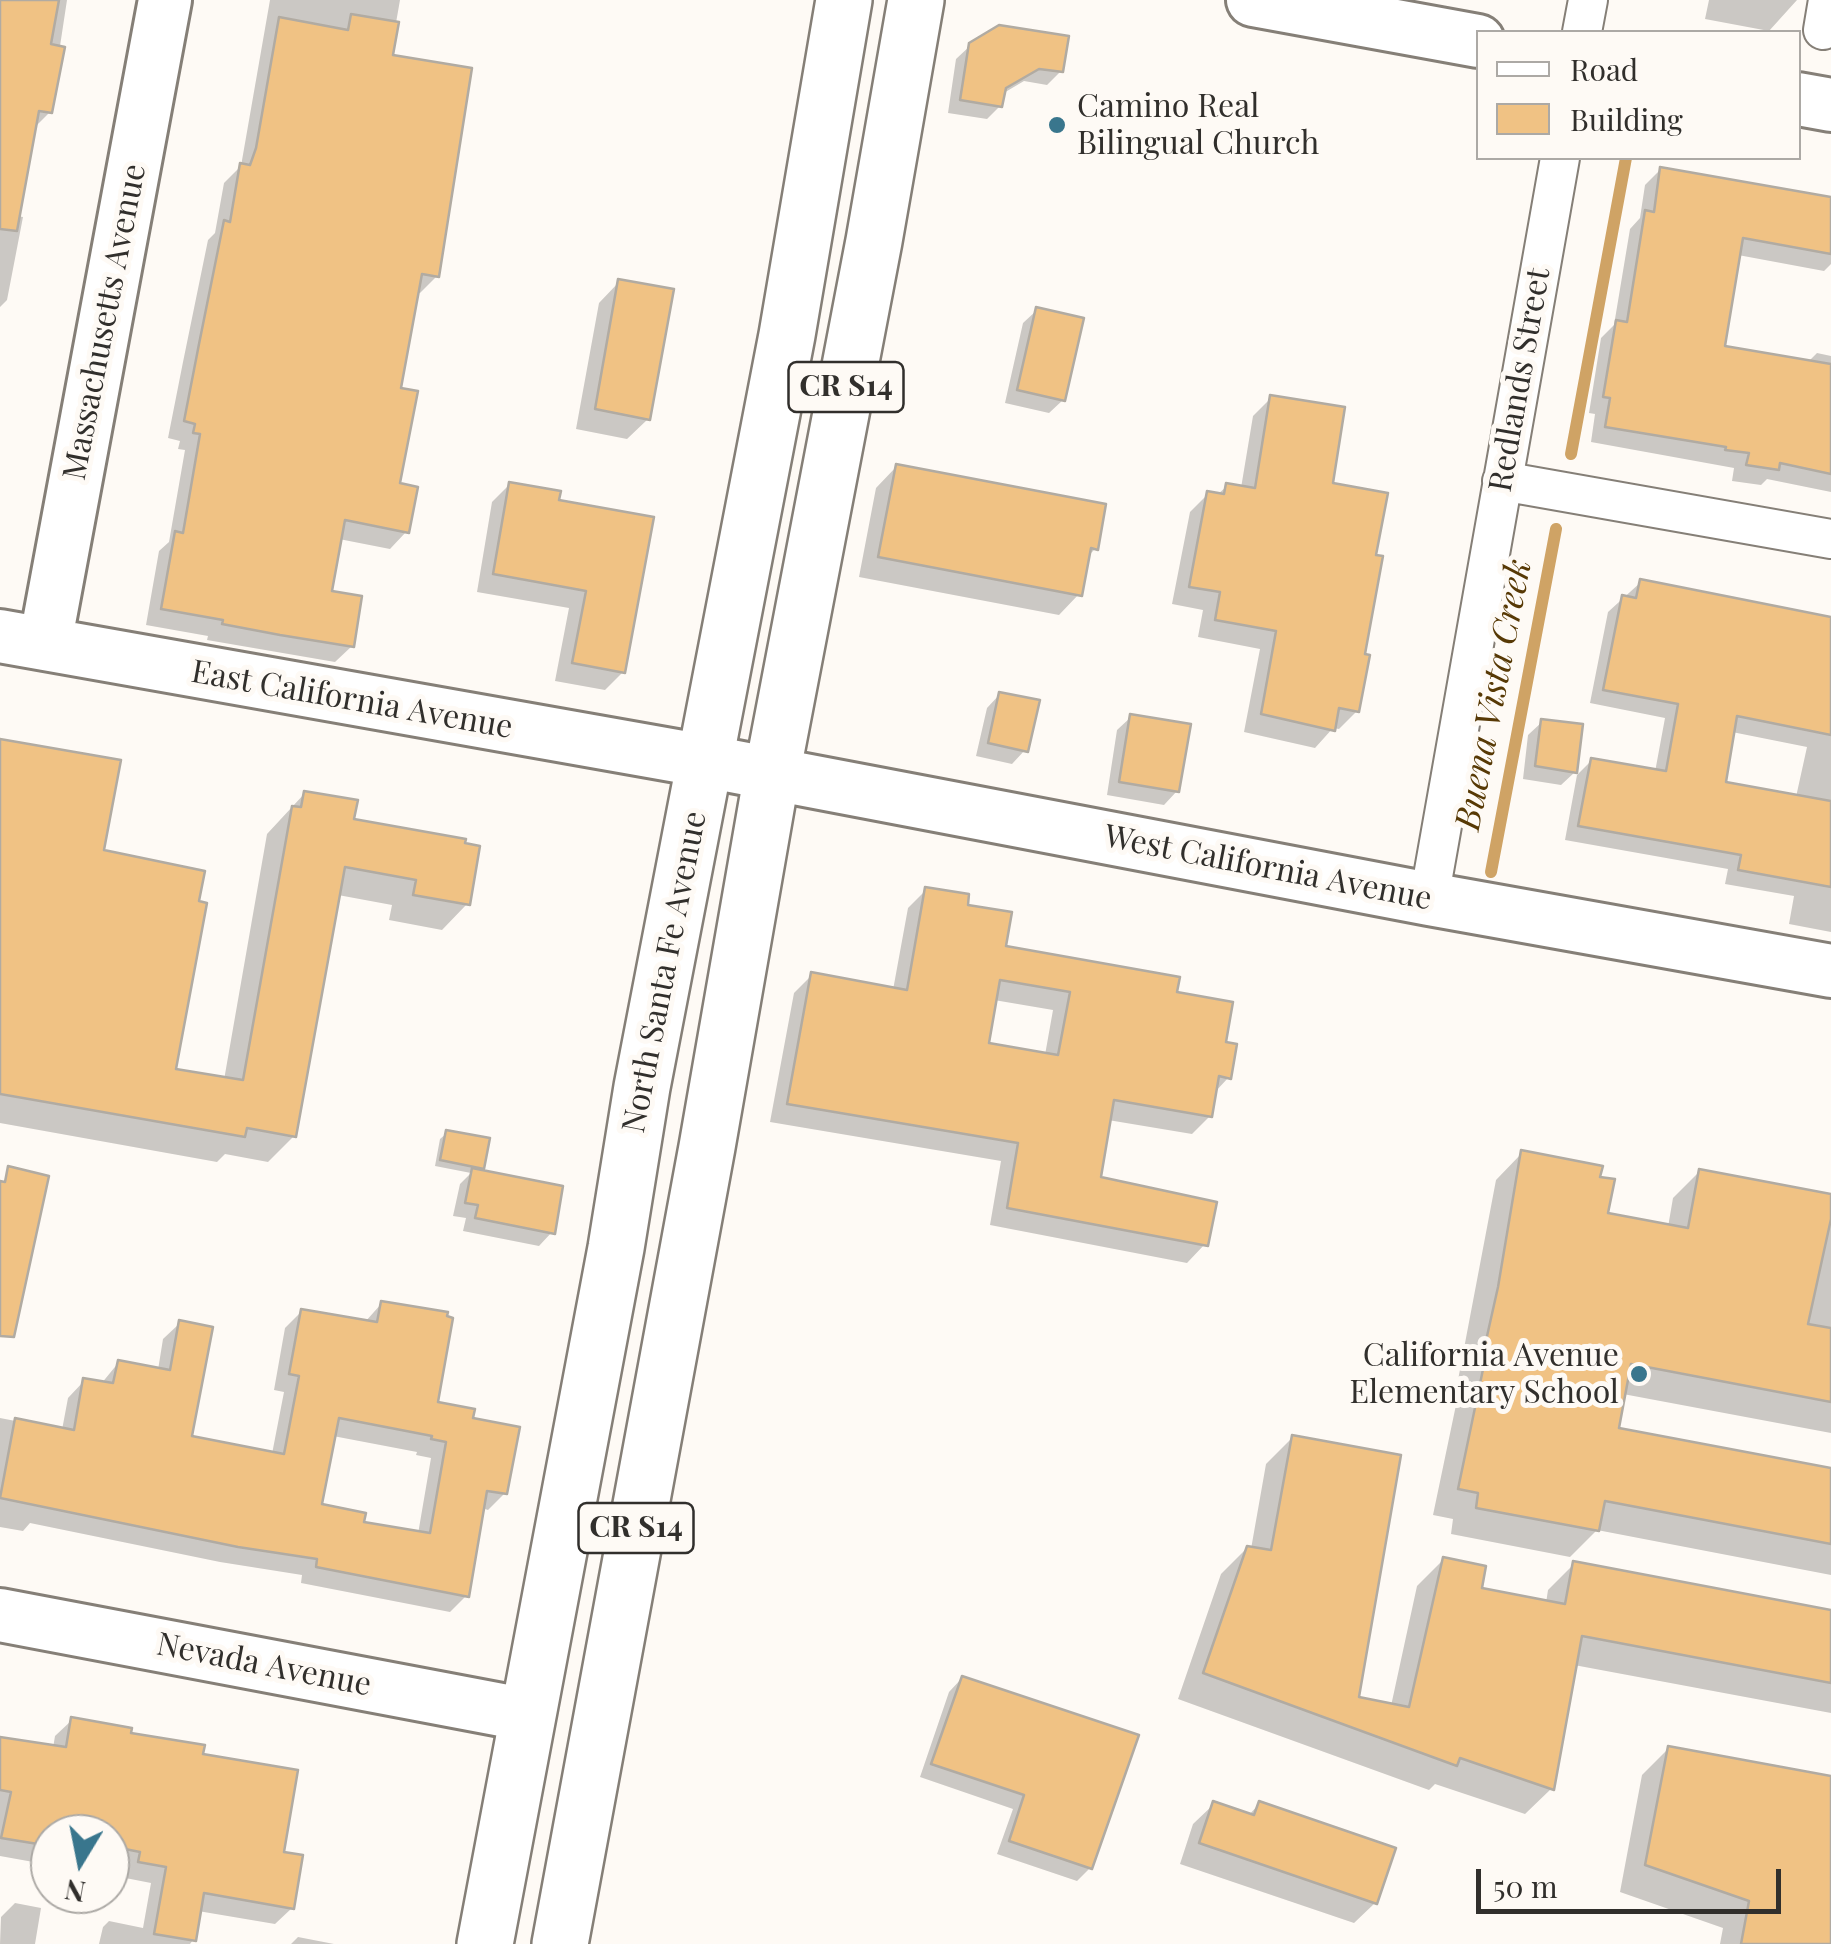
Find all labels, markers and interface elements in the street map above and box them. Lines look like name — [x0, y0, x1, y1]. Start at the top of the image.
legend — [1476, 30, 1801, 160]
text: Road — [1570, 49, 1638, 89]
place label: Camino Real Bilingual Church — [1077, 88, 1319, 163]
text: Building — [1570, 99, 1683, 139]
marker: Camino Real Bilingual Church — [1046, 114, 1068, 136]
street label: Massachusetts Avenue — [56, 161, 154, 483]
street label: Redlands Street — [1481, 265, 1559, 495]
road number: CR S14 — [788, 362, 904, 412]
water label: Buena Vista Creek — [1447, 556, 1541, 834]
street label: East California Avenue — [188, 653, 516, 747]
street label: North Santa Fe Avenue — [615, 808, 715, 1136]
street label: West California Avenue — [1101, 817, 1435, 919]
place label: California Avenue Elementary School — [1350, 1337, 1619, 1412]
marker: California Avenue Elementary School — [1628, 1363, 1650, 1385]
road number: CR S14 — [578, 1503, 694, 1553]
street label: Nevada Avenue — [154, 1625, 374, 1705]
north arrow — [30, 1814, 130, 1914]
scale bar — [1481, 1849, 1786, 1911]
text: 50 m — [1493, 1866, 1558, 1906]
text: N — [62, 1872, 88, 1912]

